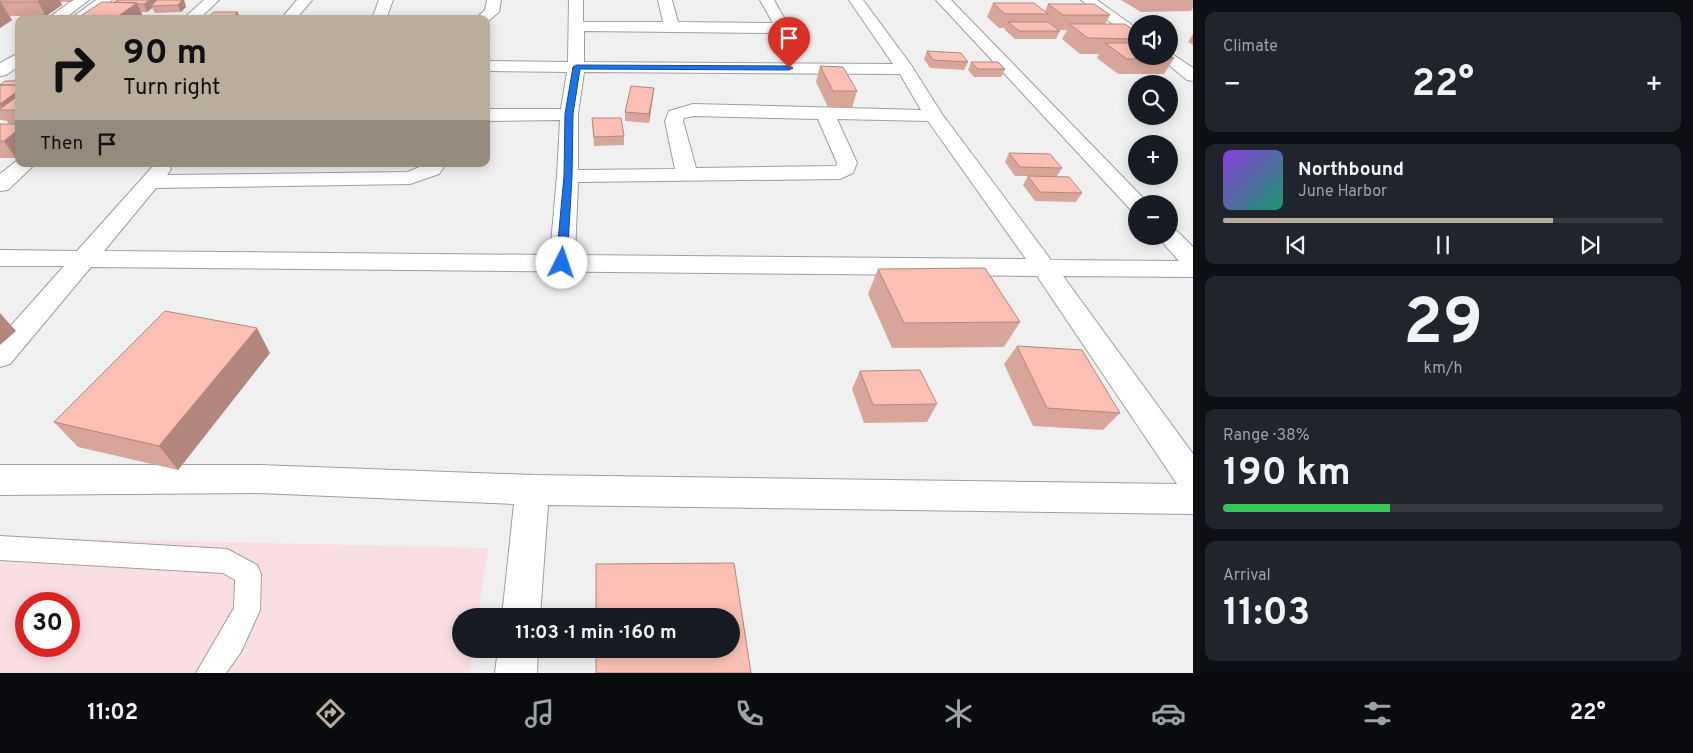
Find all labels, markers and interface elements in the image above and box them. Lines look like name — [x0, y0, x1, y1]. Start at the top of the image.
map controls — [1128, 15, 1178, 245]
button: sound — [1128, 15, 1178, 65]
pin — [768, 17, 810, 68]
icon: arrive — [775, 24, 803, 52]
text: 90 m — [123, 32, 207, 76]
icon: right — [40, 35, 105, 100]
text: Climate — [1223, 37, 1278, 57]
text: 22° — [1412, 61, 1474, 110]
text: − — [1223, 68, 1241, 104]
text: + — [1645, 68, 1663, 104]
text: Turn right — [123, 75, 220, 102]
button: search — [1128, 75, 1178, 125]
icon: arrive — [93, 130, 121, 158]
text: Then — [40, 132, 83, 156]
button: + — [1128, 135, 1178, 185]
text: Northbound — [1298, 158, 1404, 182]
text: June Harbor — [1298, 182, 1387, 202]
button: − — [1128, 195, 1178, 245]
icon: previous — [1282, 231, 1310, 259]
icon: pause — [1429, 231, 1457, 259]
icon: next — [1576, 231, 1604, 259]
position arrow — [535, 236, 587, 288]
text: 29 — [1403, 285, 1483, 367]
text: km/h — [1424, 359, 1462, 379]
text: Range · 38% — [1223, 426, 1310, 446]
text: 190 km — [1223, 450, 1351, 499]
text: Arrival — [1223, 566, 1271, 586]
text: 11:03 — [1223, 590, 1310, 639]
speed limit sign: 30 — [15, 592, 80, 657]
text: 11:03 · 1 min · 160 m — [515, 621, 677, 645]
icon: directions — [313, 696, 348, 731]
icon: music — [522, 696, 557, 731]
icon: phone — [732, 696, 767, 731]
icon: climate — [941, 696, 976, 731]
icon: car — [1151, 696, 1186, 731]
icon: filters — [1360, 696, 1395, 731]
text: 11:02 — [87, 700, 138, 727]
text: 22° — [1570, 700, 1606, 727]

